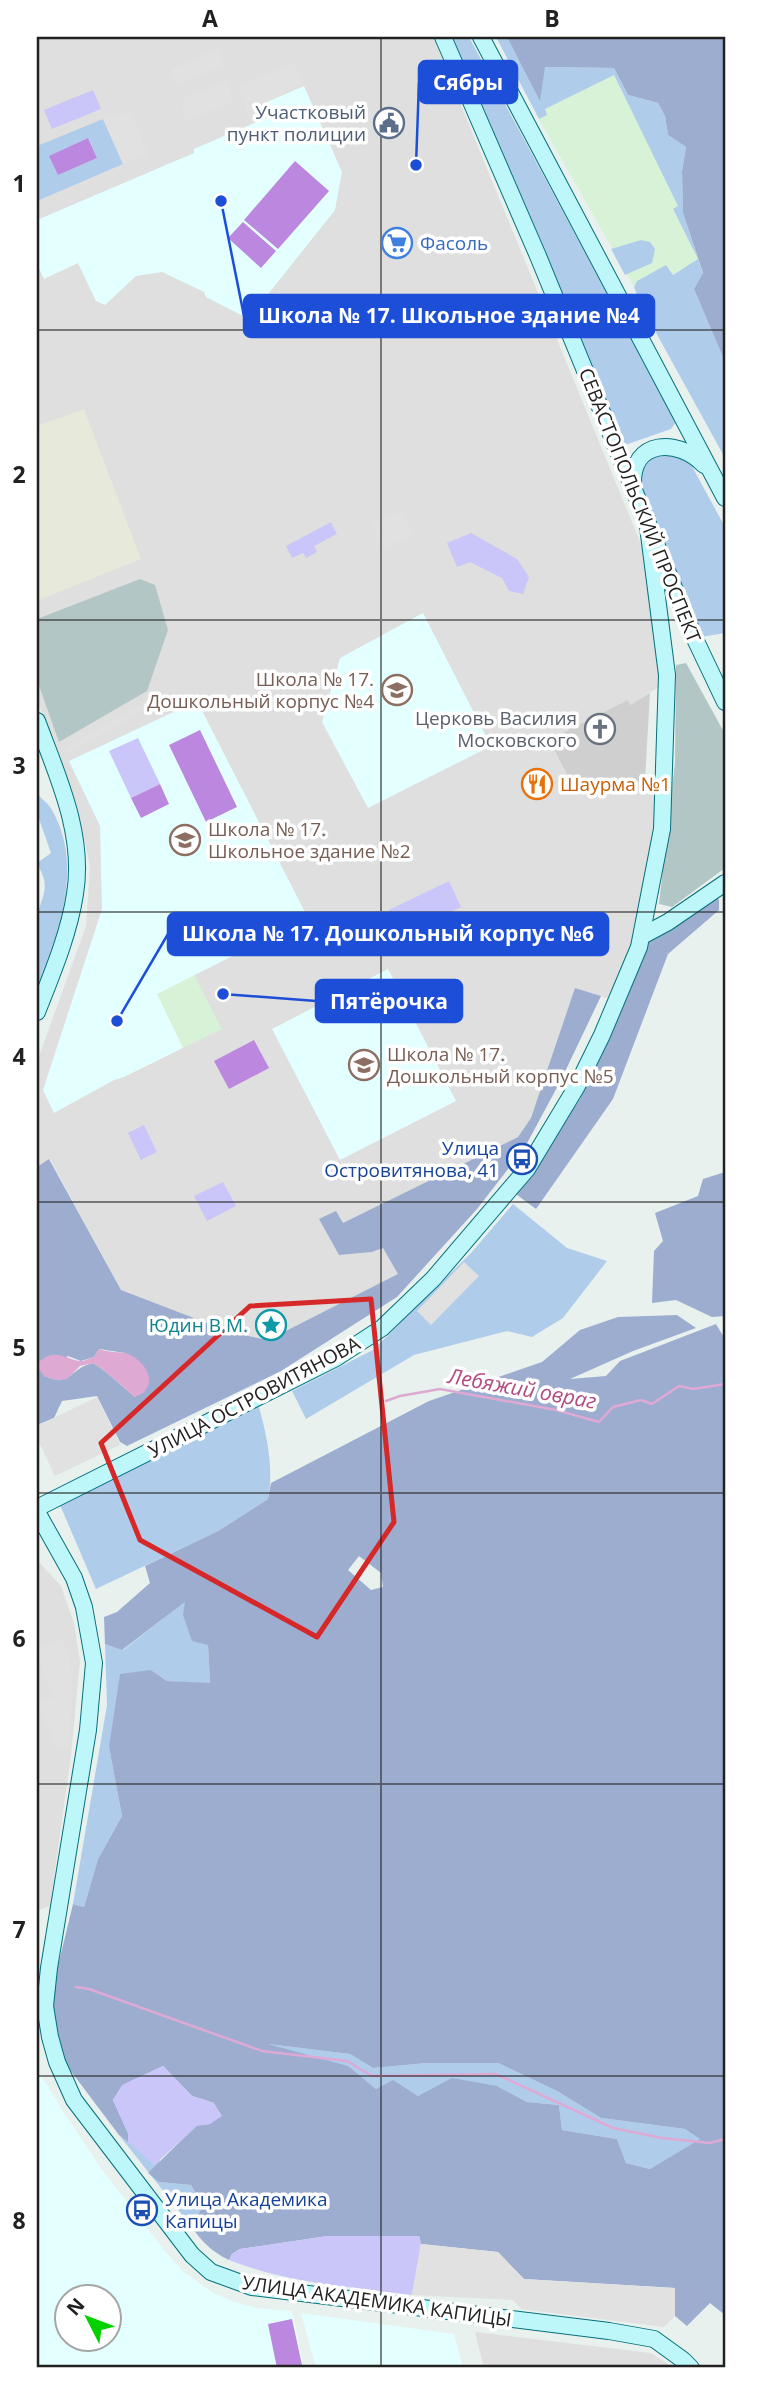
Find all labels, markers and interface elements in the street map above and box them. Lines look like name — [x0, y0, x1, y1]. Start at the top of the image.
text: A — [202, 2, 218, 34]
text: B — [544, 2, 560, 34]
callout: Сябры — [419, 61, 517, 103]
text: Сябры — [433, 68, 503, 96]
place label: Участковый пункт полиции — [227, 99, 366, 147]
public building icon: Участковый пункт полиции — [372, 106, 406, 140]
text: 1 — [12, 167, 26, 199]
supermarket icon: Фасоль — [380, 226, 414, 260]
place label: Фасоль — [420, 230, 488, 256]
callout: Школа № 17. Школьное здание №4 — [244, 295, 654, 337]
text: Школа № 17. Школьное здание №4 — [258, 301, 640, 329]
street label: СЕВАСТОПОЛЬСКИЙ ПРОСПЕКТ — [573, 364, 707, 647]
text: 2 — [12, 458, 26, 490]
place label: Школа № 17. Дошкольный корпус №4 — [147, 666, 374, 714]
school or university icon: Школа № 17. Дошкольный корпус №4 — [380, 673, 414, 707]
place label: Церковь Василия Московского — [415, 705, 577, 753]
church icon: Церковь Василия Московского — [583, 712, 617, 746]
text: 3 — [12, 749, 26, 781]
restaurant icon: Шаурма №1 — [520, 767, 554, 801]
place label: Шаурма №1 — [560, 771, 671, 797]
place label: Школа № 17. Школьное здание №2 — [208, 816, 411, 864]
school or university icon: Школа № 17. Школьное здание №2 — [168, 823, 202, 857]
callout: Школа № 17. Дошкольный корпус №6 — [168, 913, 608, 955]
text: Школа № 17. Дошкольный корпус №6 — [182, 919, 594, 947]
callout: Пятёрочка — [316, 980, 462, 1022]
text: Пятёрочка — [330, 987, 448, 1015]
text: 4 — [12, 1040, 26, 1072]
place label: Школа № 17. Дошкольный корпус №5 — [387, 1041, 614, 1089]
school or university icon: Школа № 17. Дошкольный корпус №5 — [347, 1048, 381, 1082]
place label: Улица Островитянова, 41 — [324, 1135, 499, 1183]
bus stop icon: Улица Островитянова, 41 — [505, 1142, 539, 1176]
place icon: Юдин В.М. — [254, 1308, 288, 1342]
place label: Юдин В.М. — [149, 1312, 248, 1338]
street label: УЛИЦА ОСТРОВИТЯНОВА — [144, 1330, 364, 1464]
text: 5 — [12, 1331, 26, 1363]
water label: Лебяжий овраг — [445, 1361, 599, 1415]
text: 6 — [12, 1622, 26, 1654]
text: 7 — [12, 1913, 26, 1945]
place label: Улица Академика Капицы — [165, 2186, 327, 2234]
bus stop icon: Улица Академика Капицы — [125, 2193, 159, 2227]
text: 8 — [12, 2204, 26, 2236]
street label: УЛИЦА АКАДЕМИКА КАПИЦЫ — [241, 2269, 513, 2333]
north arrow — [52, 2282, 122, 2352]
text: N — [61, 2292, 90, 2321]

